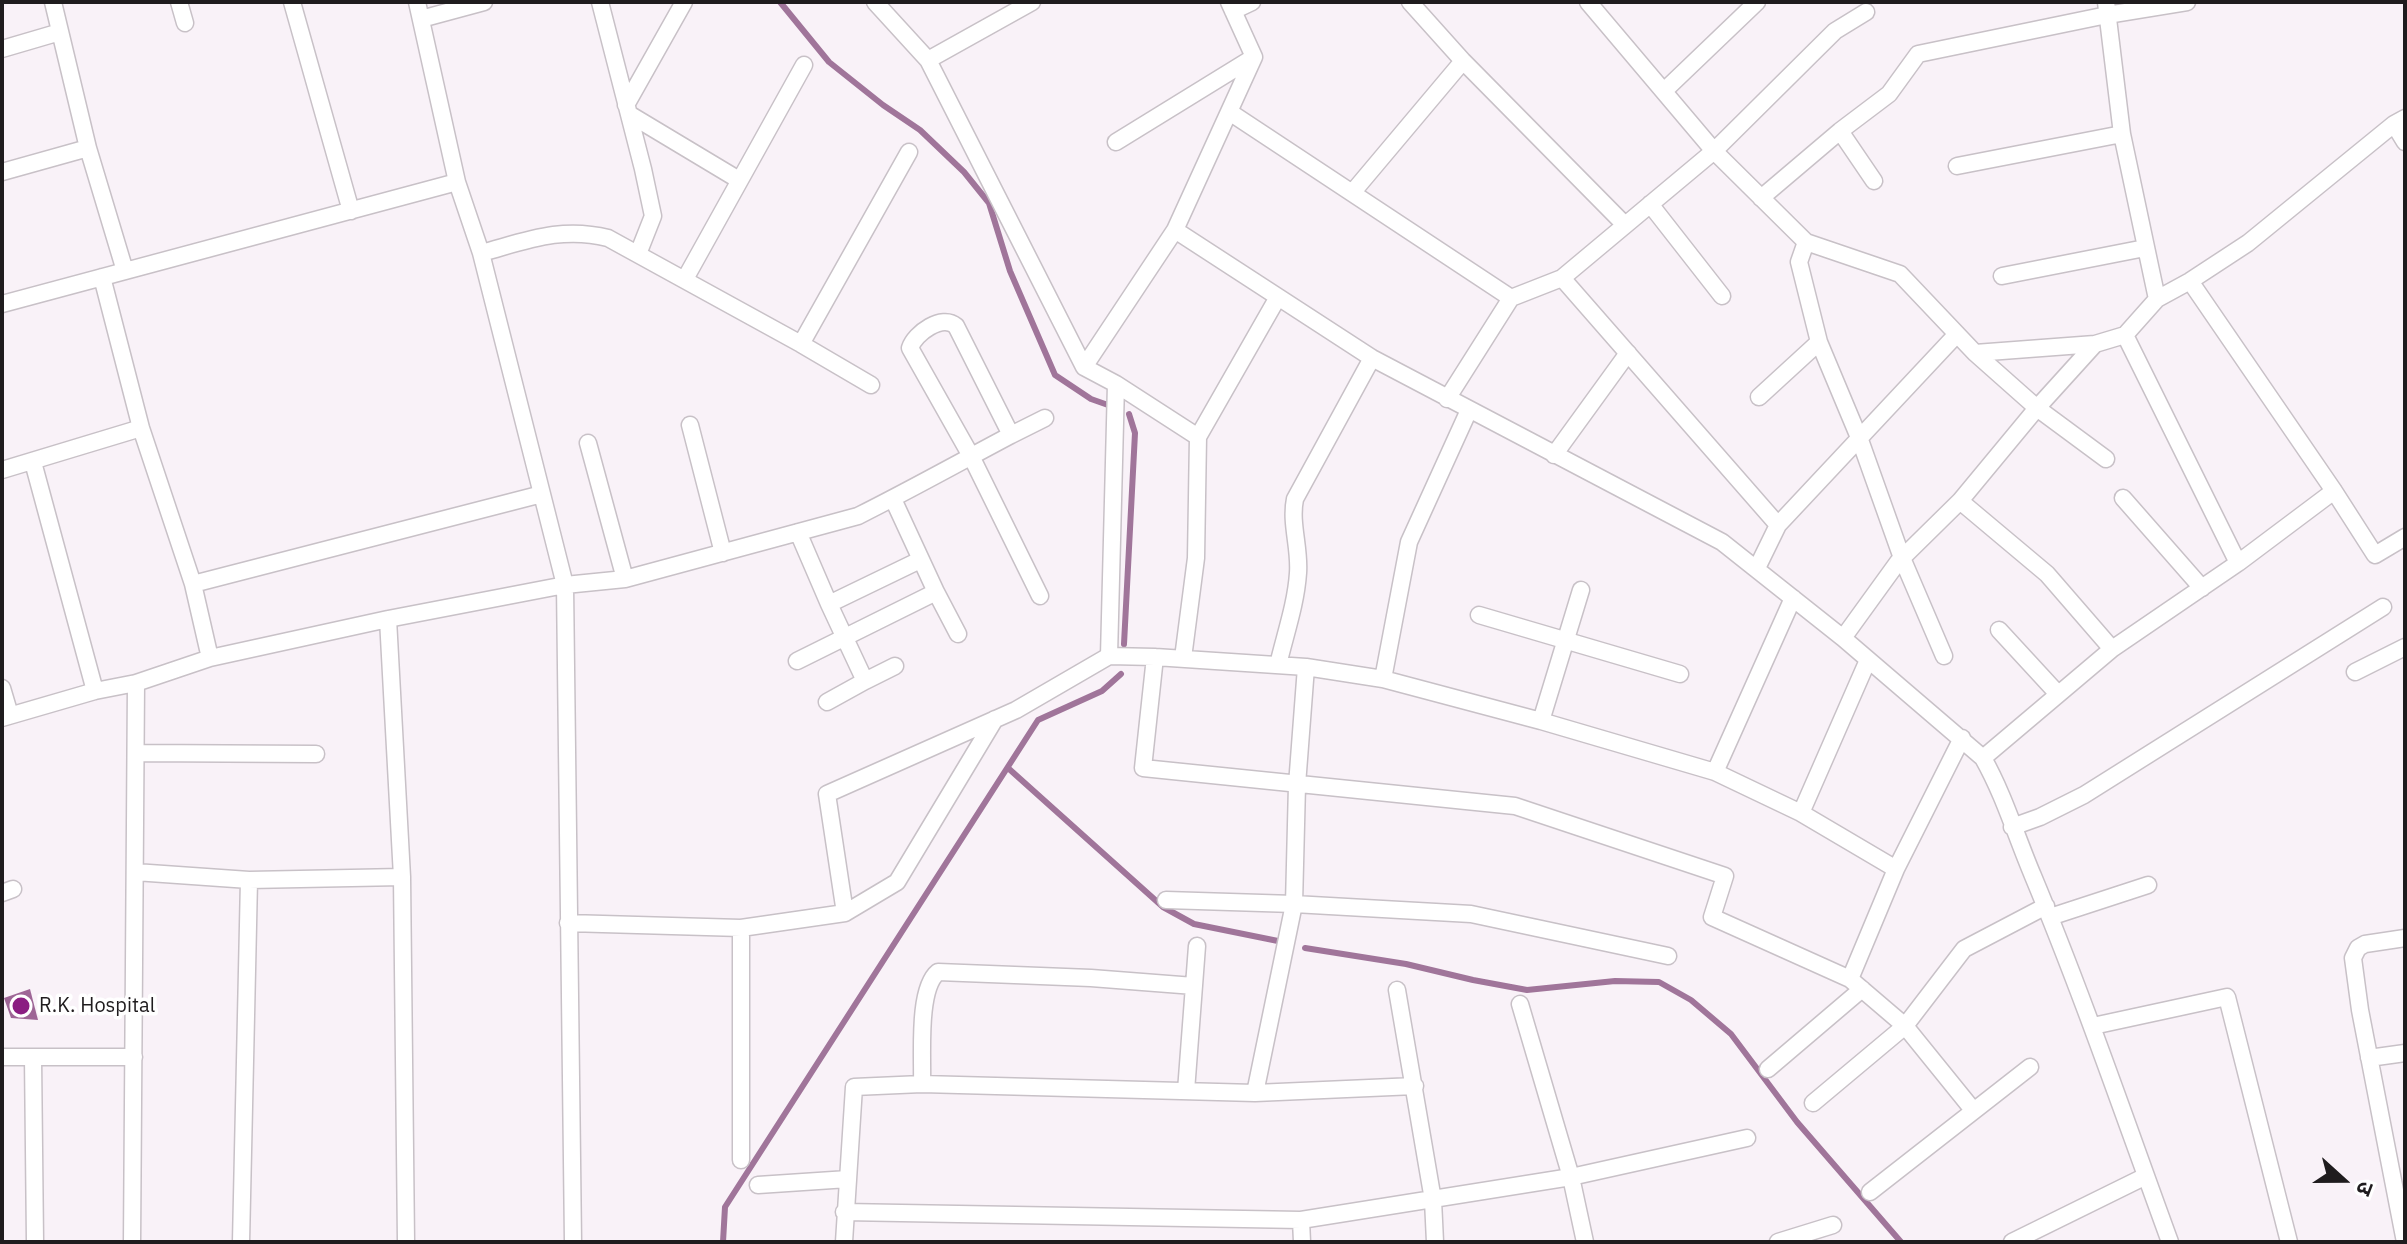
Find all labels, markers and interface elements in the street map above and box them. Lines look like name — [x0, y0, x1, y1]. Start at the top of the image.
place label: R.K. Hospital — [39, 994, 155, 1018]
marker: R.K. Hospital — [10, 995, 32, 1017]
north arrow — [2303, 1140, 2383, 1220]
text: उ — [2350, 1178, 2382, 1200]

